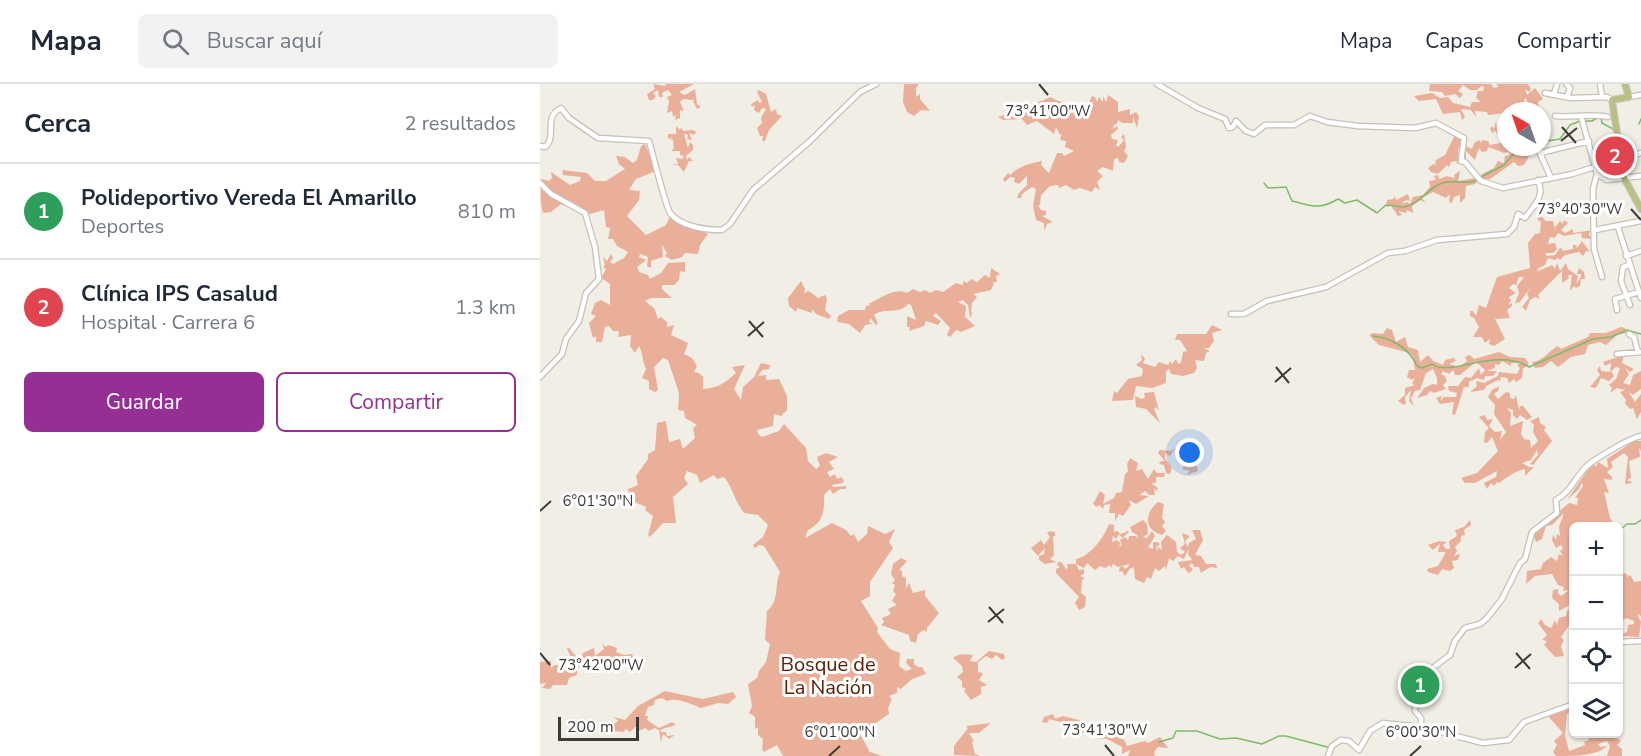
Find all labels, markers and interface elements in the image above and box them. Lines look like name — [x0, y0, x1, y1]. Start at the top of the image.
search box — [138, 14, 558, 68]
text: Mapa — [30, 22, 102, 60]
icon: search — [159, 25, 192, 58]
text: Buscar aquí — [207, 26, 322, 56]
text: Mapa — [1340, 27, 1392, 55]
text: Capas — [1425, 27, 1484, 55]
text: Compartir — [1517, 27, 1611, 55]
text: 73°41'00"W — [1005, 101, 1091, 121]
north arrow — [1497, 102, 1551, 156]
text: Cerca — [24, 106, 91, 141]
text: 2 resultados — [405, 110, 516, 137]
pin: 2 — [1596, 134, 1634, 178]
text: Polideportivo Vereda El Amarillo — [81, 183, 417, 213]
text: 1 — [38, 198, 50, 225]
text: 810 m — [458, 198, 516, 225]
text: 73°40'30"W — [1537, 199, 1623, 219]
text: Deportes — [81, 213, 164, 240]
text: Clínica IPS Casalud — [81, 279, 278, 309]
text: 2 — [38, 294, 50, 321]
text: 1.3 km — [455, 294, 516, 321]
text: Hospital · Carrera 6 — [81, 309, 255, 336]
button: Guardar — [24, 372, 264, 432]
button: Compartir — [276, 372, 516, 432]
your location — [1175, 438, 1204, 467]
text: 6°01'30"N — [563, 491, 633, 511]
map controls — [1569, 522, 1623, 738]
button: + — [1569, 522, 1623, 576]
button: − — [1569, 576, 1623, 630]
button: locate — [1569, 630, 1623, 684]
park label: Bosque de La Nación — [780, 651, 876, 701]
text: 73°42'00"W — [558, 655, 644, 675]
pin: 1 — [1400, 662, 1440, 708]
button: layers — [1569, 684, 1623, 738]
scale bar — [558, 714, 639, 742]
text: 200 m — [567, 716, 614, 738]
text: 73°41'30"W — [1062, 720, 1148, 740]
text: 6°01'00"N — [805, 722, 875, 742]
text: 6°00'30"N — [1386, 722, 1456, 742]

